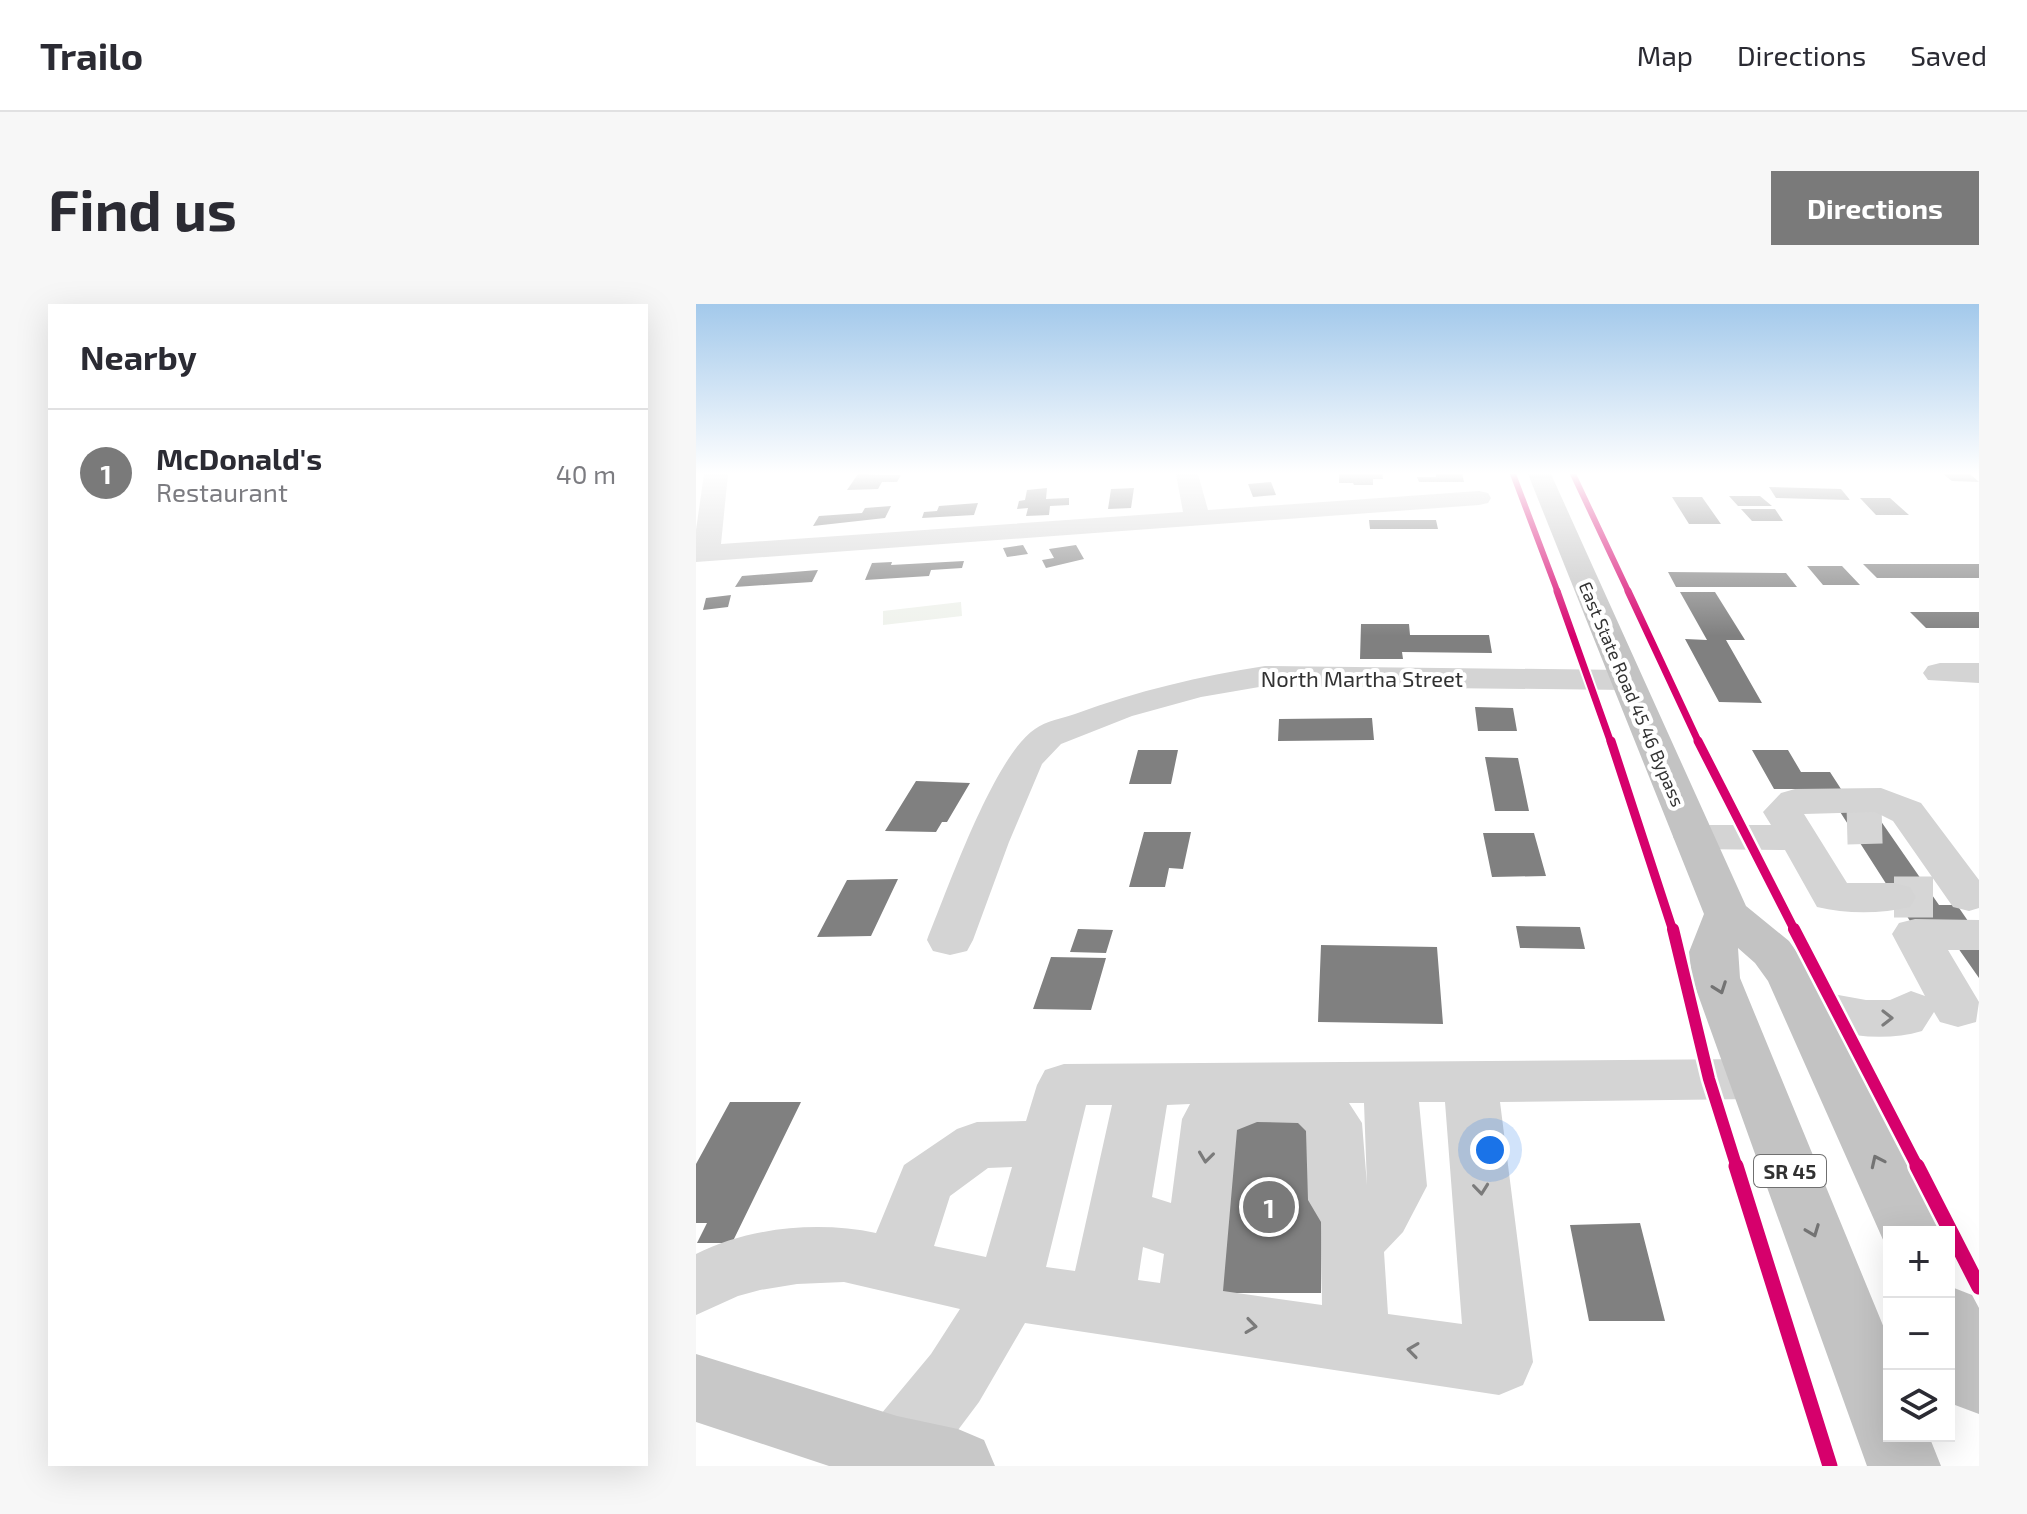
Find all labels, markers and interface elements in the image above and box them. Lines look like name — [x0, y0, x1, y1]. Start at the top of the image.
text: Trailo — [40, 32, 143, 78]
text: Map — [1637, 38, 1693, 72]
text: Directions — [1737, 38, 1866, 72]
text: Saved — [1910, 38, 1987, 72]
button: Directions — [1771, 171, 1979, 245]
text: Find us — [48, 175, 237, 242]
text: Nearby — [80, 336, 197, 377]
text: McDonald's — [156, 440, 322, 476]
text: 1 — [100, 458, 112, 489]
text: 40 m — [556, 458, 616, 489]
text: Restaurant — [156, 476, 288, 507]
street label: East State Road 45 46 Bypass — [1575, 578, 1689, 810]
street label: North Martha Street — [1261, 665, 1463, 691]
one-way arrow — [1710, 981, 1727, 995]
one-way arrow — [1881, 1009, 1894, 1027]
your location — [1470, 1130, 1510, 1170]
one-way arrow — [1198, 1151, 1215, 1164]
road number: SR 45 — [1754, 1155, 1826, 1187]
one-way arrow — [1871, 1155, 1887, 1170]
pin: 1 — [1243, 1177, 1295, 1237]
one-way arrow — [1473, 1183, 1490, 1196]
one-way arrow — [1803, 1223, 1820, 1237]
map controls — [1883, 1226, 1955, 1442]
button: + — [1883, 1226, 1955, 1298]
button: − — [1883, 1298, 1955, 1370]
one-way arrow — [1244, 1317, 1258, 1334]
one-way arrow — [1407, 1342, 1420, 1359]
button: layers — [1883, 1370, 1955, 1442]

